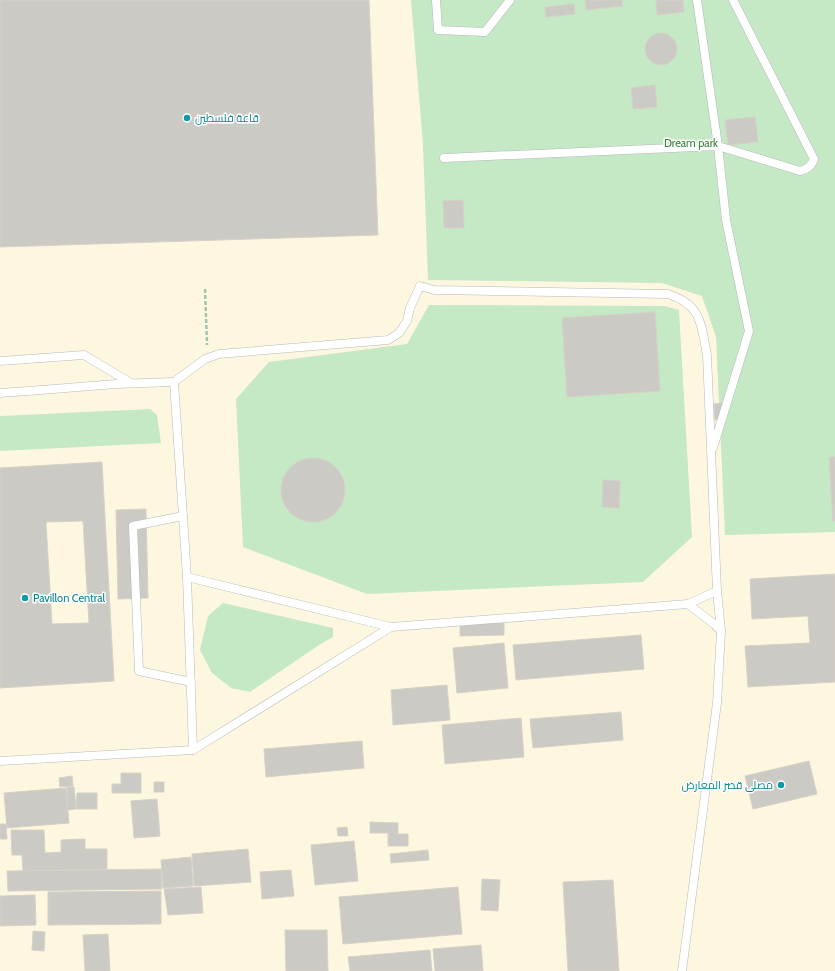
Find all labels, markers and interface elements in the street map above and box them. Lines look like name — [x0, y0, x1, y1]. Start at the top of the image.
place label: قاعة فلسطين — [195, 111, 259, 125]
marker: قاعة فلسطين — [182, 113, 192, 123]
park label: Dream park — [664, 136, 718, 150]
place label: Pavillon Central — [33, 591, 105, 605]
marker: Pavillon Central — [20, 593, 30, 603]
place label: مصلى قصر المعارض — [681, 778, 773, 792]
marker: مصلى قصر المعارض — [776, 780, 786, 790]

